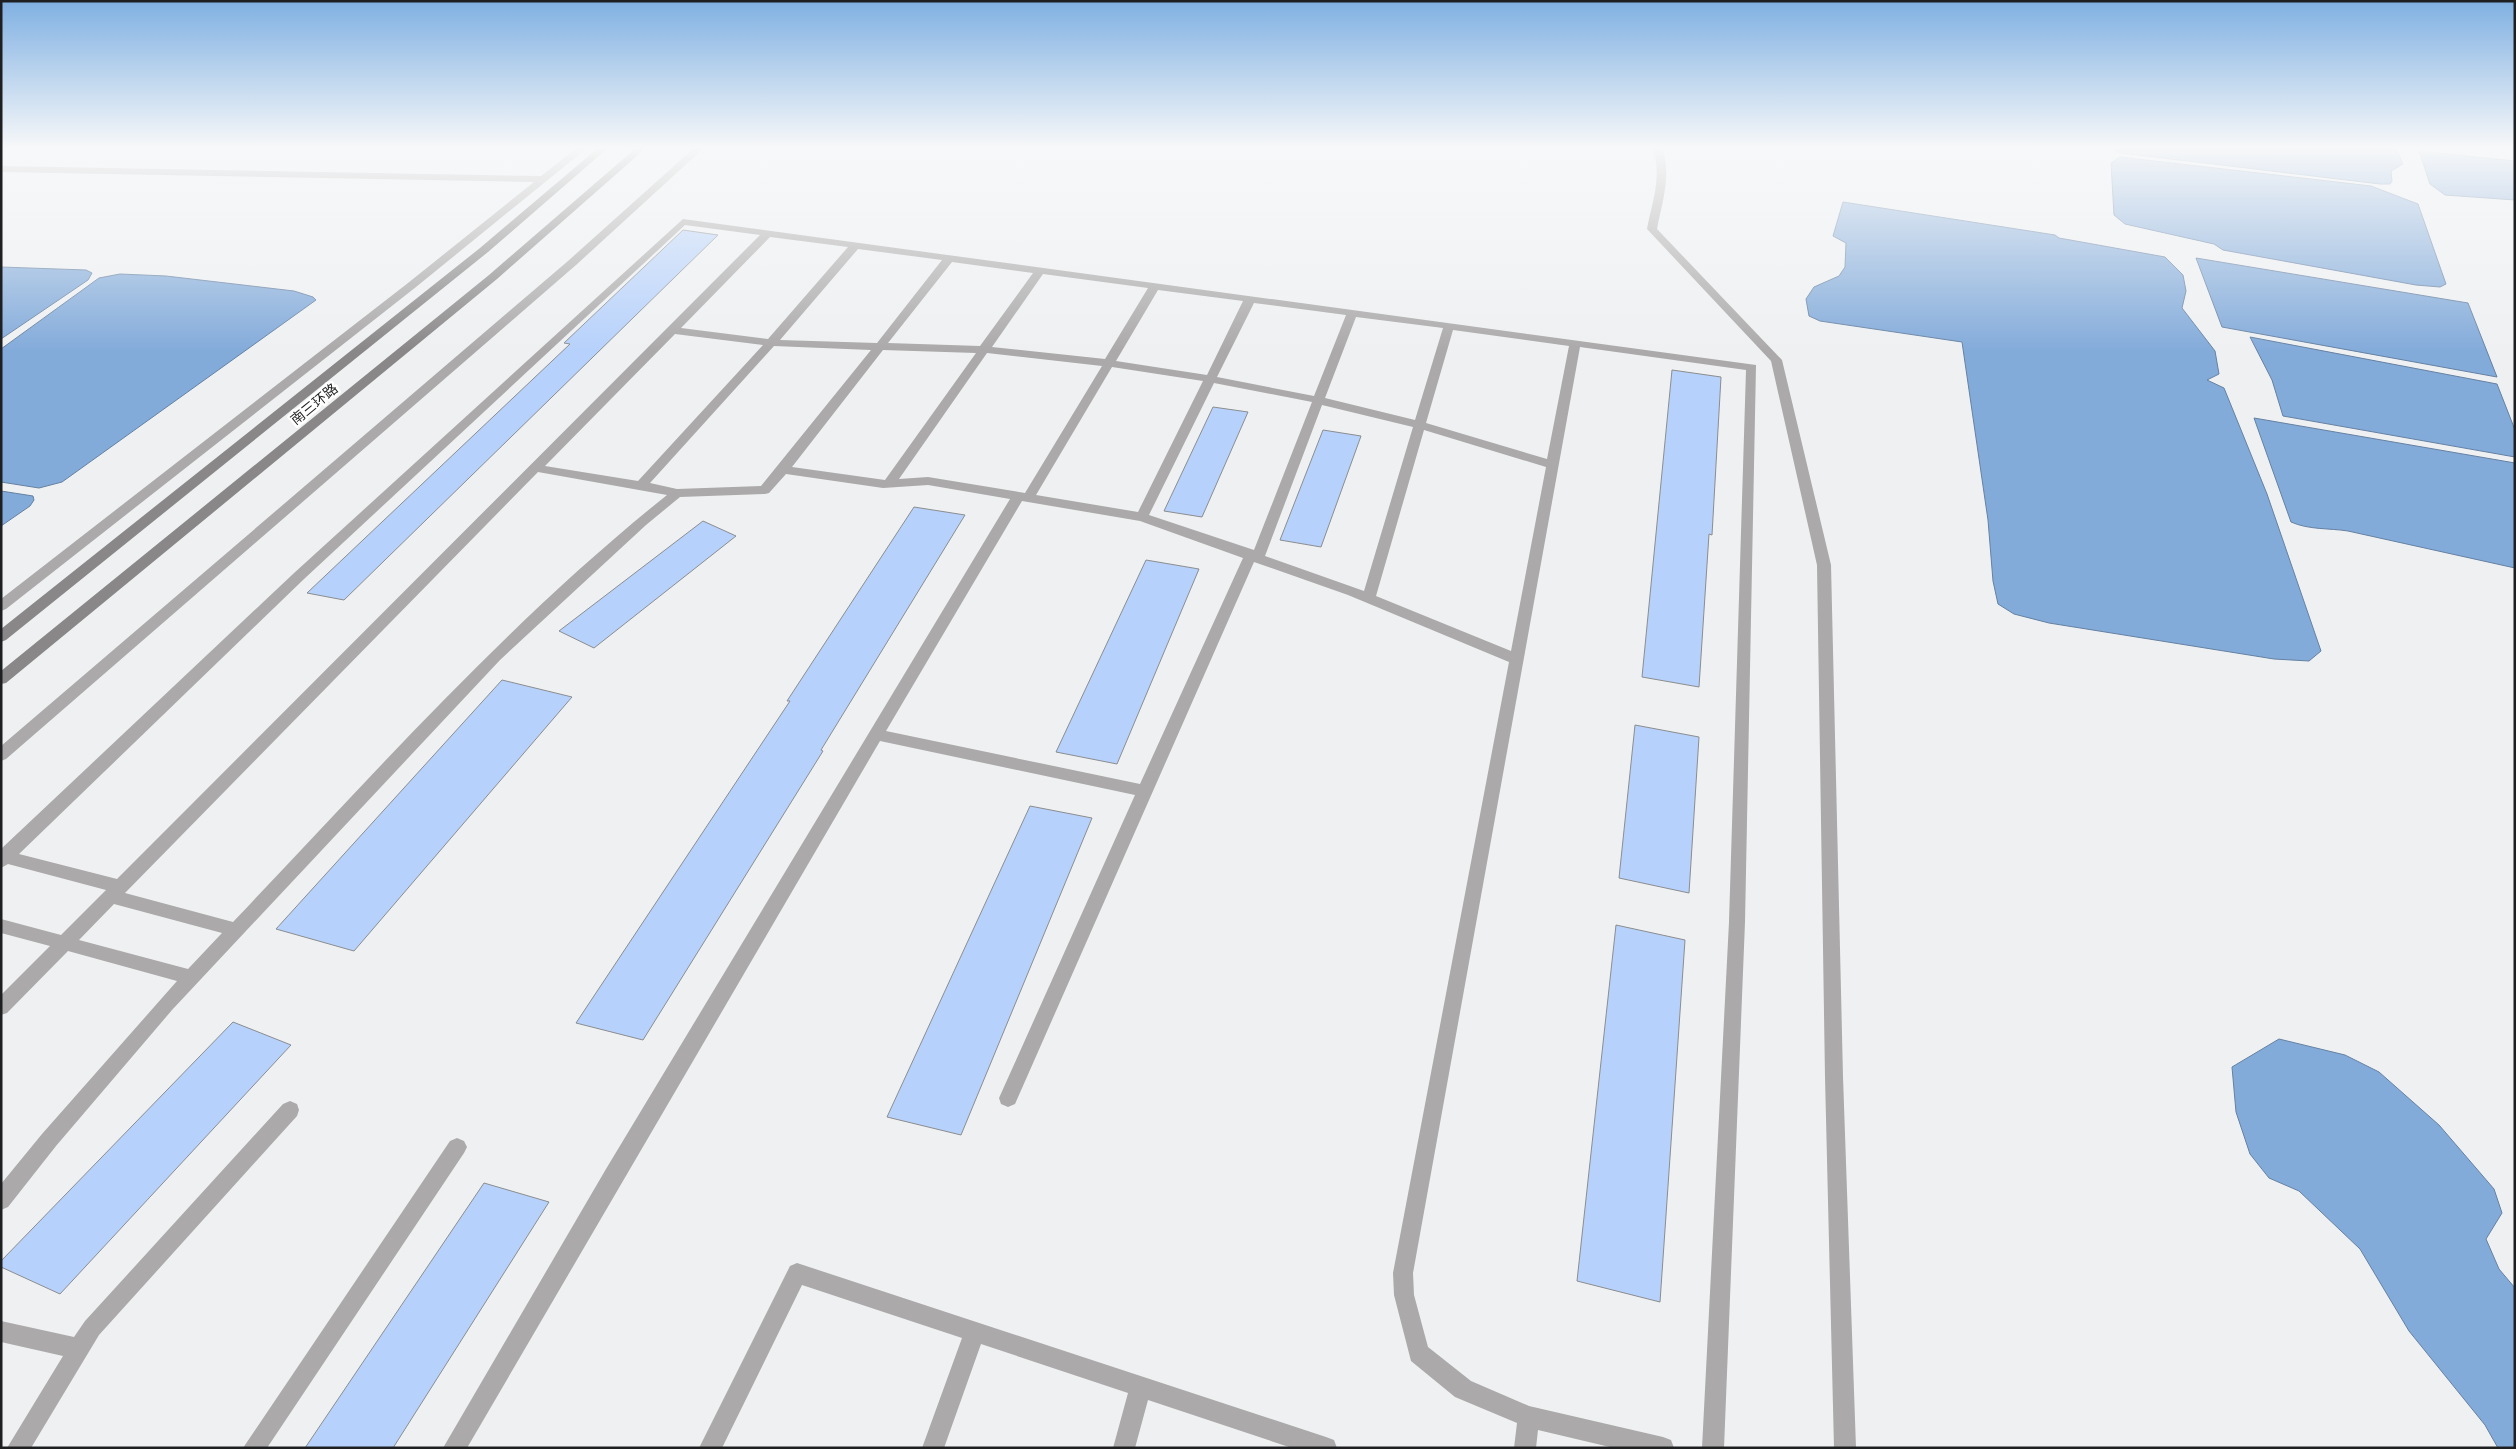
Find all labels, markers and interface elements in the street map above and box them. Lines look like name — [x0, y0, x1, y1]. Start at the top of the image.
street label: 南三环路 — [287, 379, 341, 429]

